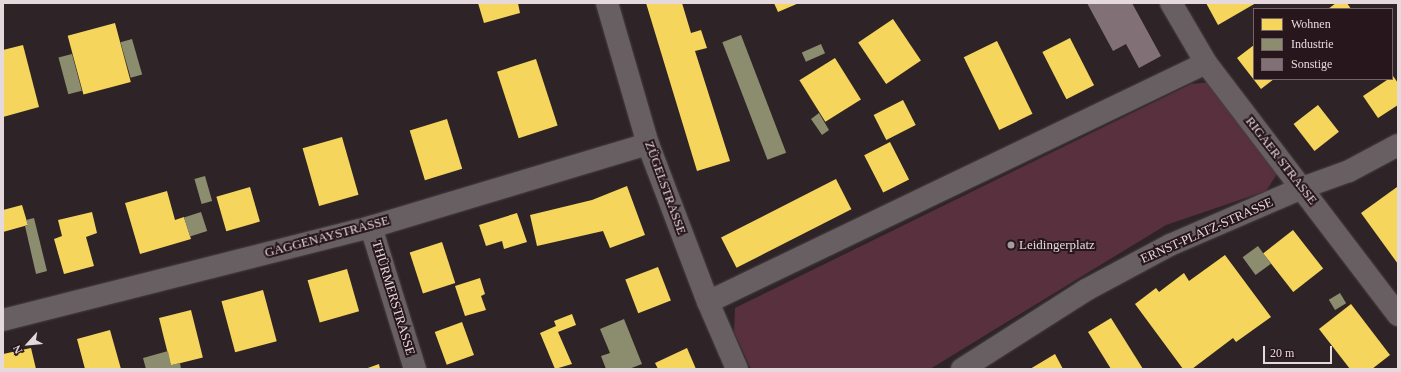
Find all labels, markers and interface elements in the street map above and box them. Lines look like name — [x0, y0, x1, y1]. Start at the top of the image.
legend — [1253, 8, 1393, 80]
text: Wohnen — [1291, 17, 1331, 31]
text: Industrie — [1291, 37, 1334, 51]
text: Sonstige — [1291, 57, 1332, 71]
street label: RIGAER STRASSE — [1242, 114, 1320, 208]
street label: ZÜGELSTRASSE — [641, 139, 689, 237]
street label: ERNST-PLATZ-STRASSE — [1138, 195, 1276, 267]
street label: GAGGENAYSTRASSE — [263, 213, 391, 261]
place label: Leidingerplatz — [1019, 237, 1095, 253]
street label: THÜRMERSTRASSE — [368, 239, 418, 357]
marker: Leidingerplatz — [1006, 240, 1016, 250]
north arrow — [8, 324, 48, 364]
scale bar — [1265, 338, 1334, 364]
text: N — [10, 343, 24, 356]
text: 20 m — [1270, 346, 1294, 360]

